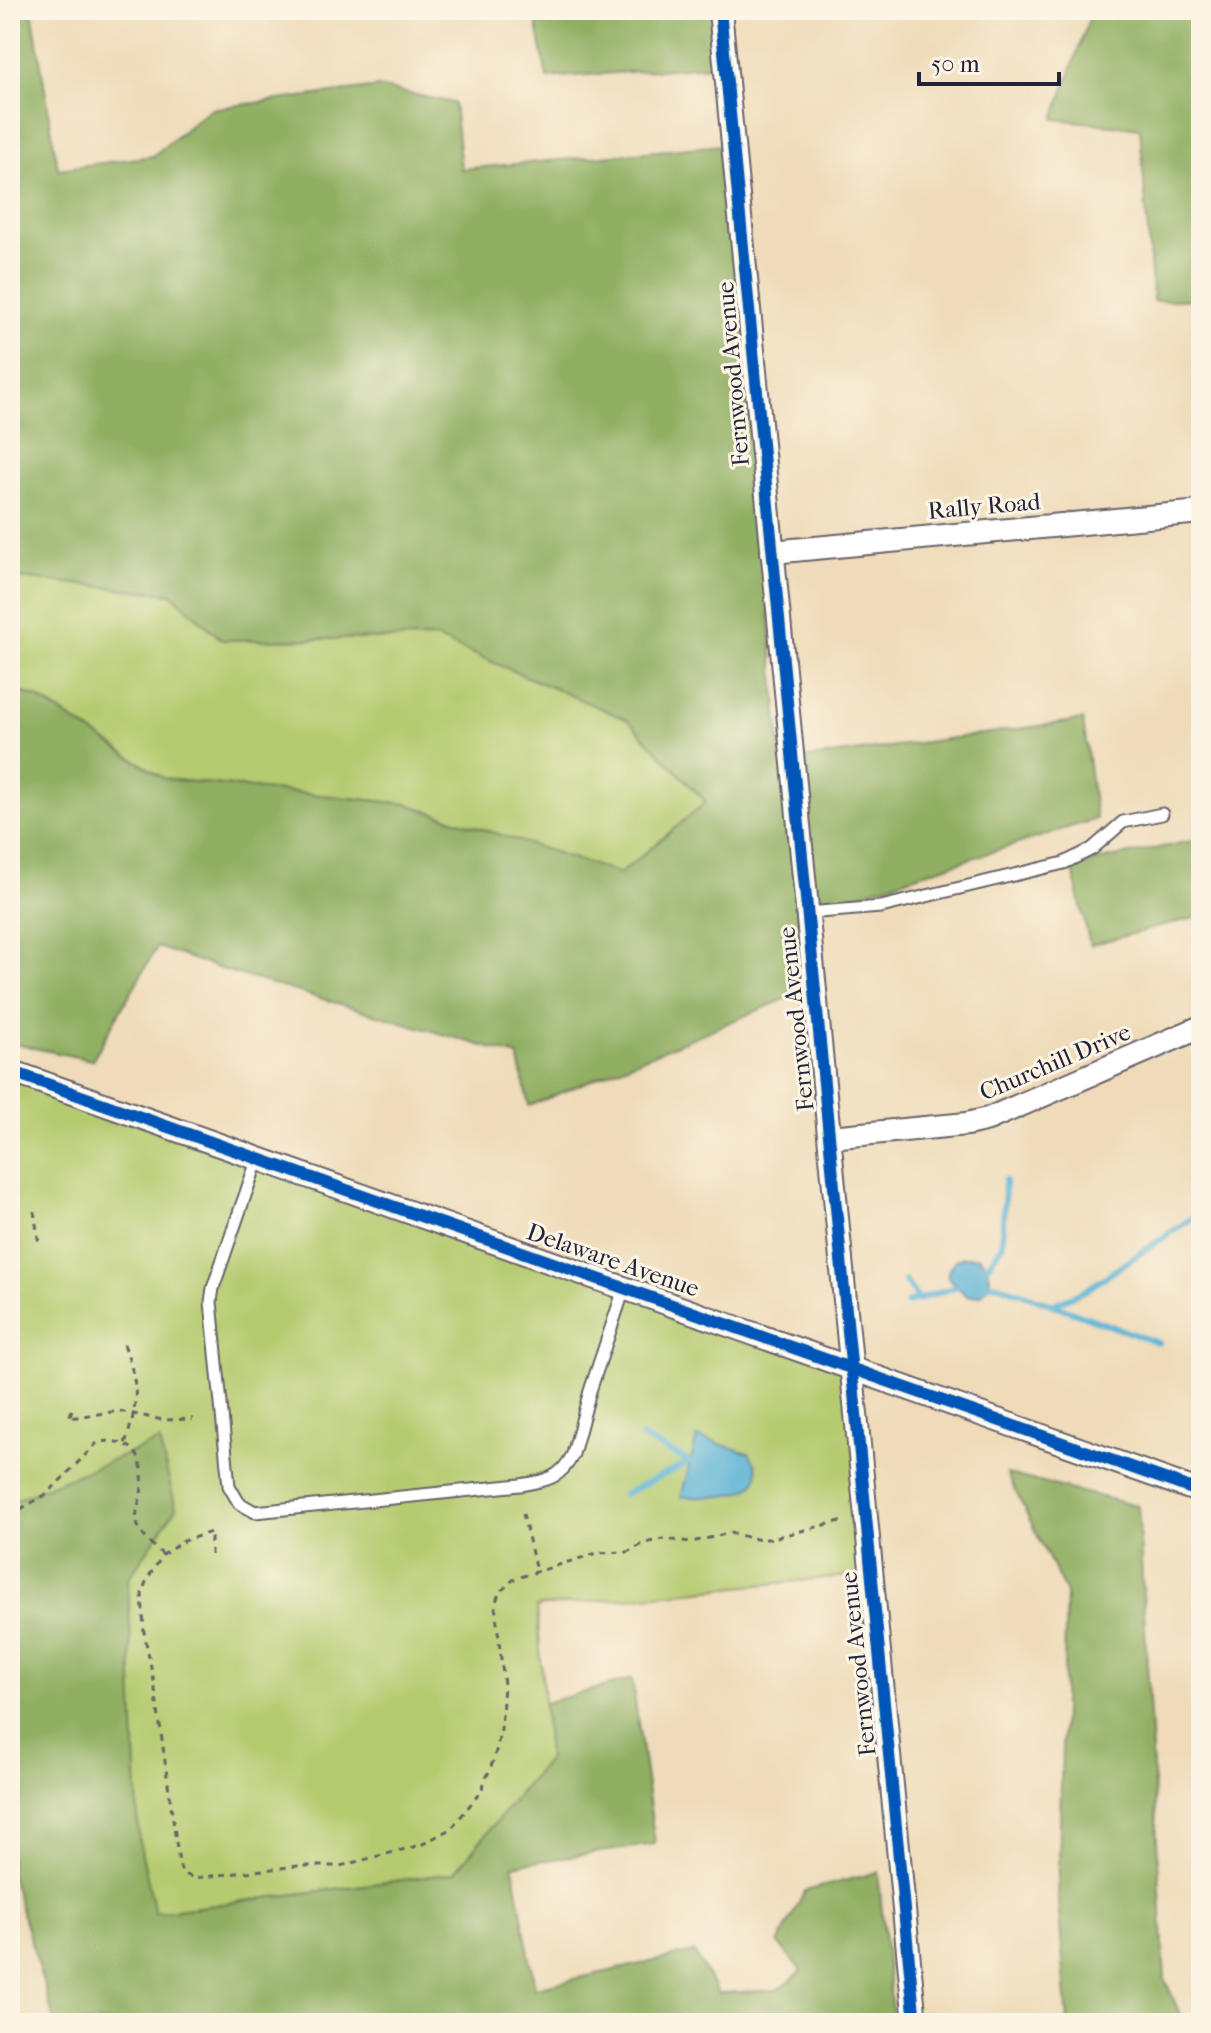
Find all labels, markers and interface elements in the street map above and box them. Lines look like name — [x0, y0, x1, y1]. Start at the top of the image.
scale bar — [919, 36, 1059, 86]
text: 50 m — [931, 50, 980, 78]
street label: Fernwood Avenue — [711, 280, 755, 468]
street label: Rally Road — [926, 487, 1042, 525]
street label: Fernwood Avenue — [772, 925, 820, 1113]
street label: Churchill Drive — [975, 1018, 1135, 1106]
street label: Delaware Avenue — [523, 1217, 703, 1303]
street label: Fernwood Avenue — [834, 1570, 882, 1758]

